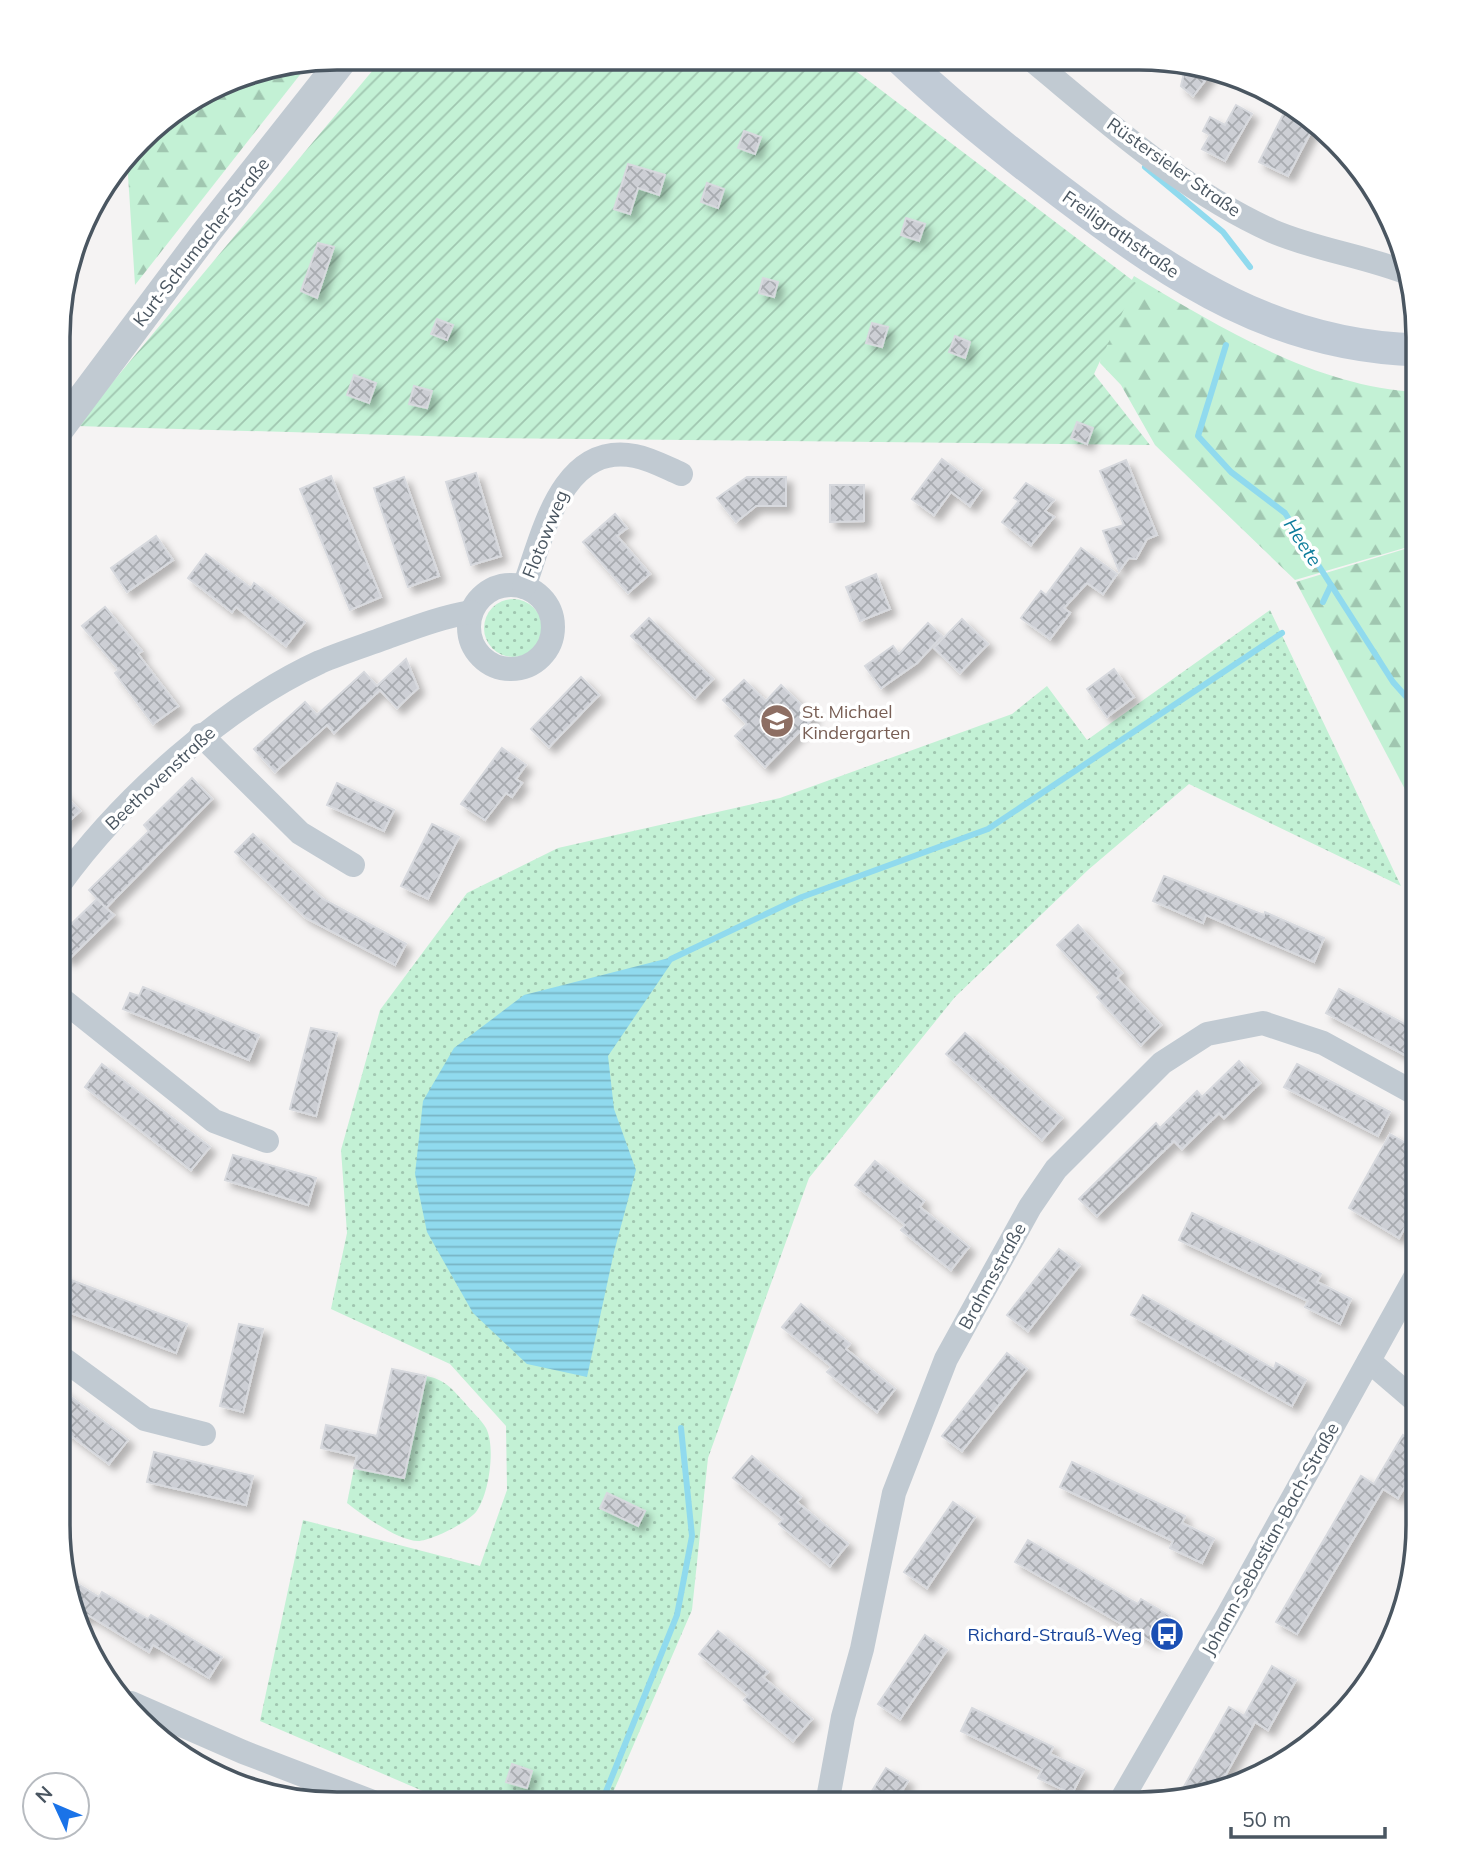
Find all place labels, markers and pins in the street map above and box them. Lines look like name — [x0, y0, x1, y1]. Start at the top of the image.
place label: St. Michael Kindergarten — [802, 700, 910, 744]
school or university icon: St. Michael Kindergarten — [758, 702, 796, 740]
bus stop icon: Richard-Strauß-Weg — [1148, 1615, 1186, 1653]
place label: Richard-Strauß-Weg — [967, 1623, 1142, 1646]

